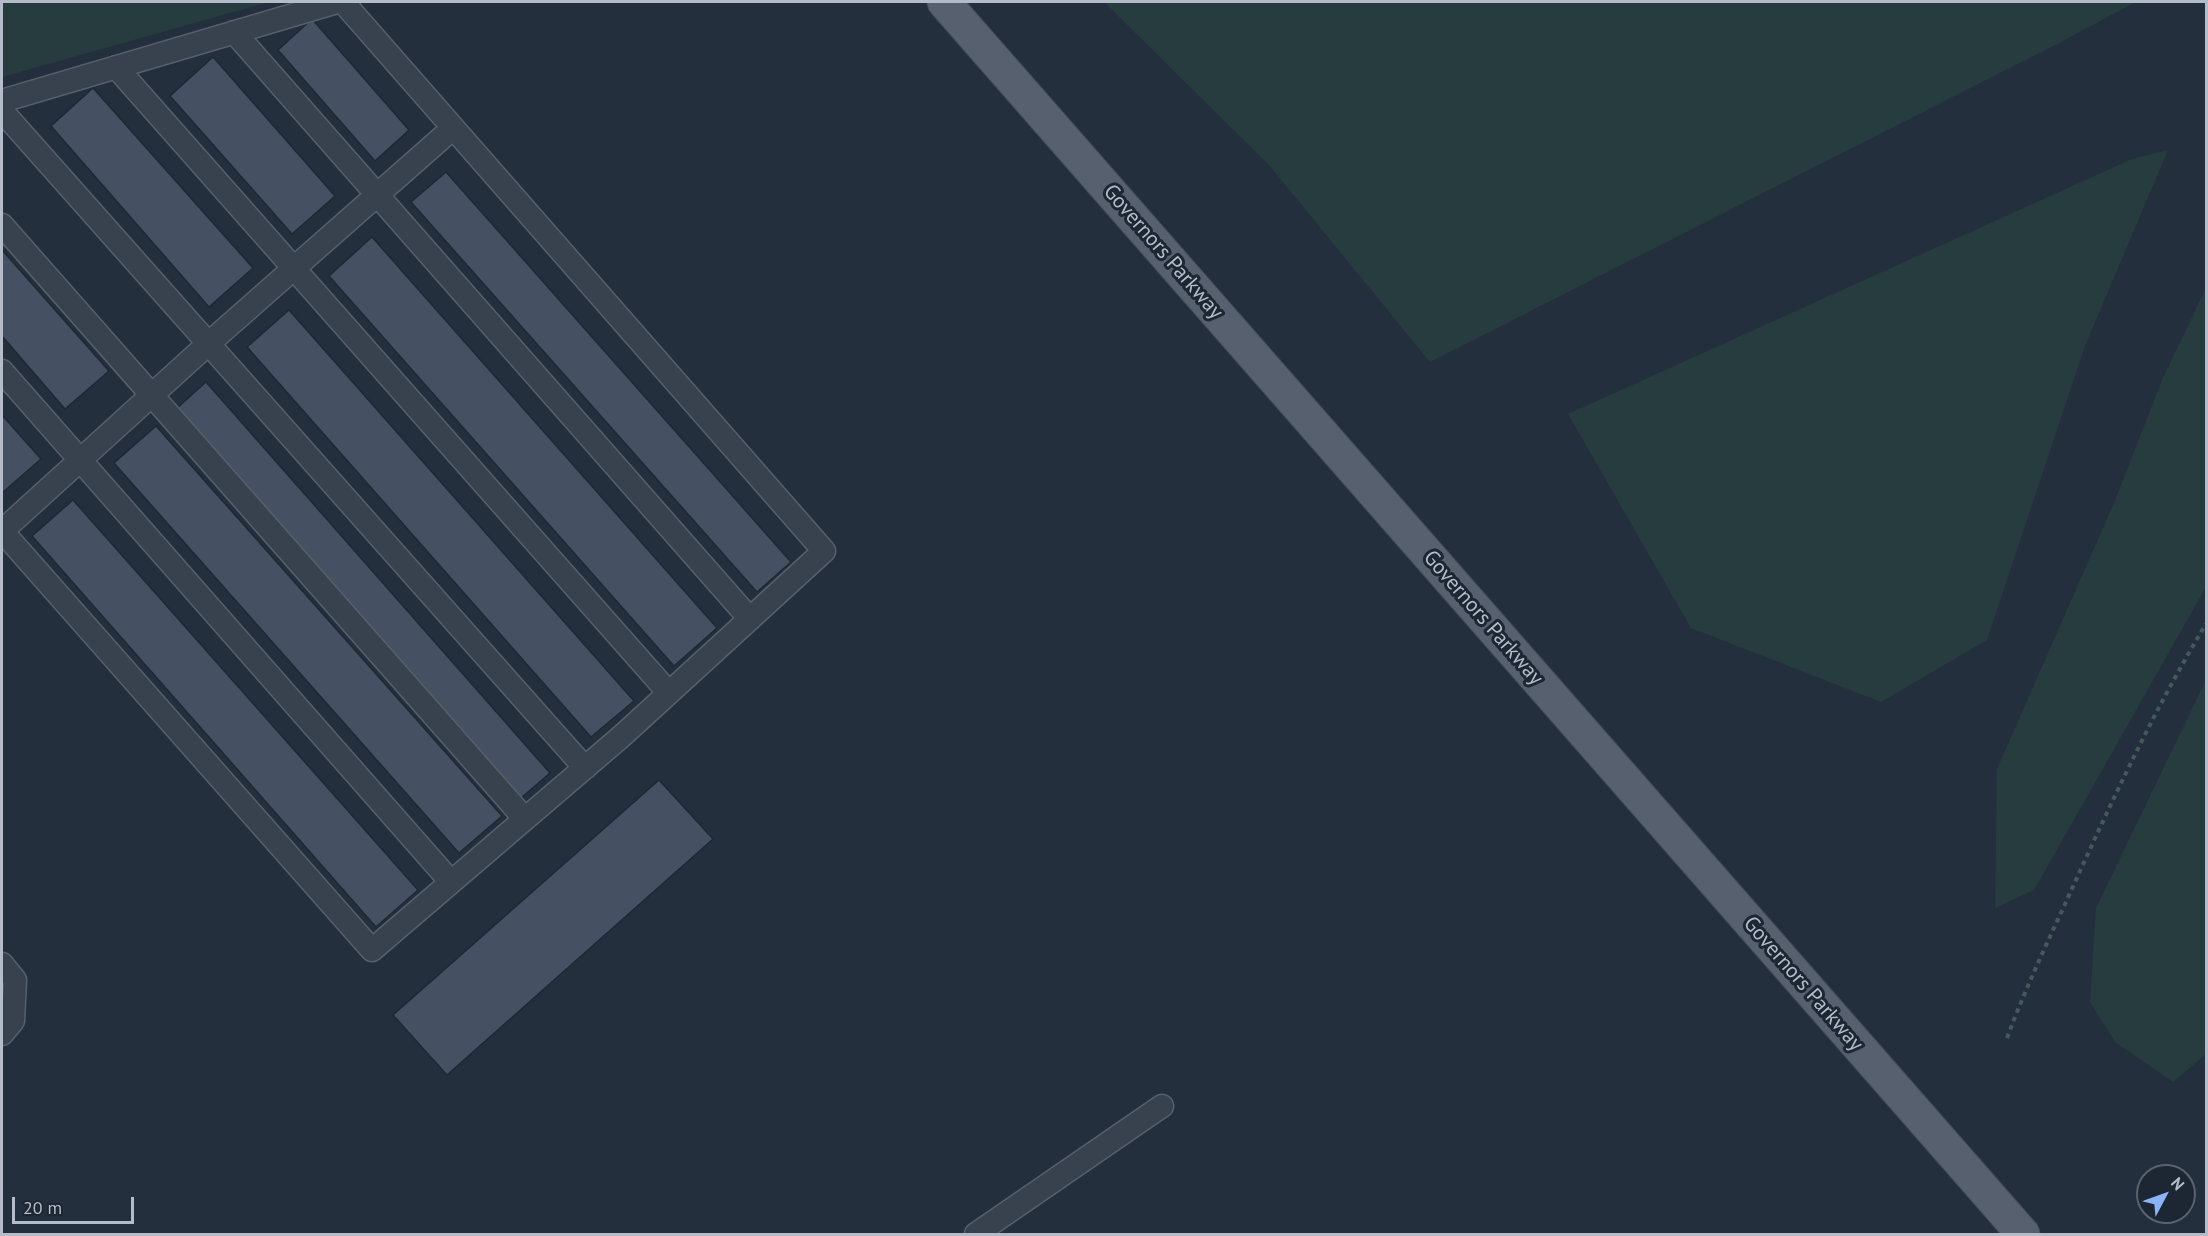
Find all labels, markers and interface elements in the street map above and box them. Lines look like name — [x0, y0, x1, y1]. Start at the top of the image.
street label: Governors Parkway — [1098, 180, 1228, 324]
street label: Governors Parkway — [1418, 546, 1548, 690]
street label: Governors Parkway — [1738, 912, 1868, 1056]
north arrow — [2136, 1164, 2196, 1224]
text: N — [2167, 1173, 2189, 1194]
scale bar — [15, 1185, 136, 1223]
text: 20 m — [23, 1196, 62, 1219]

